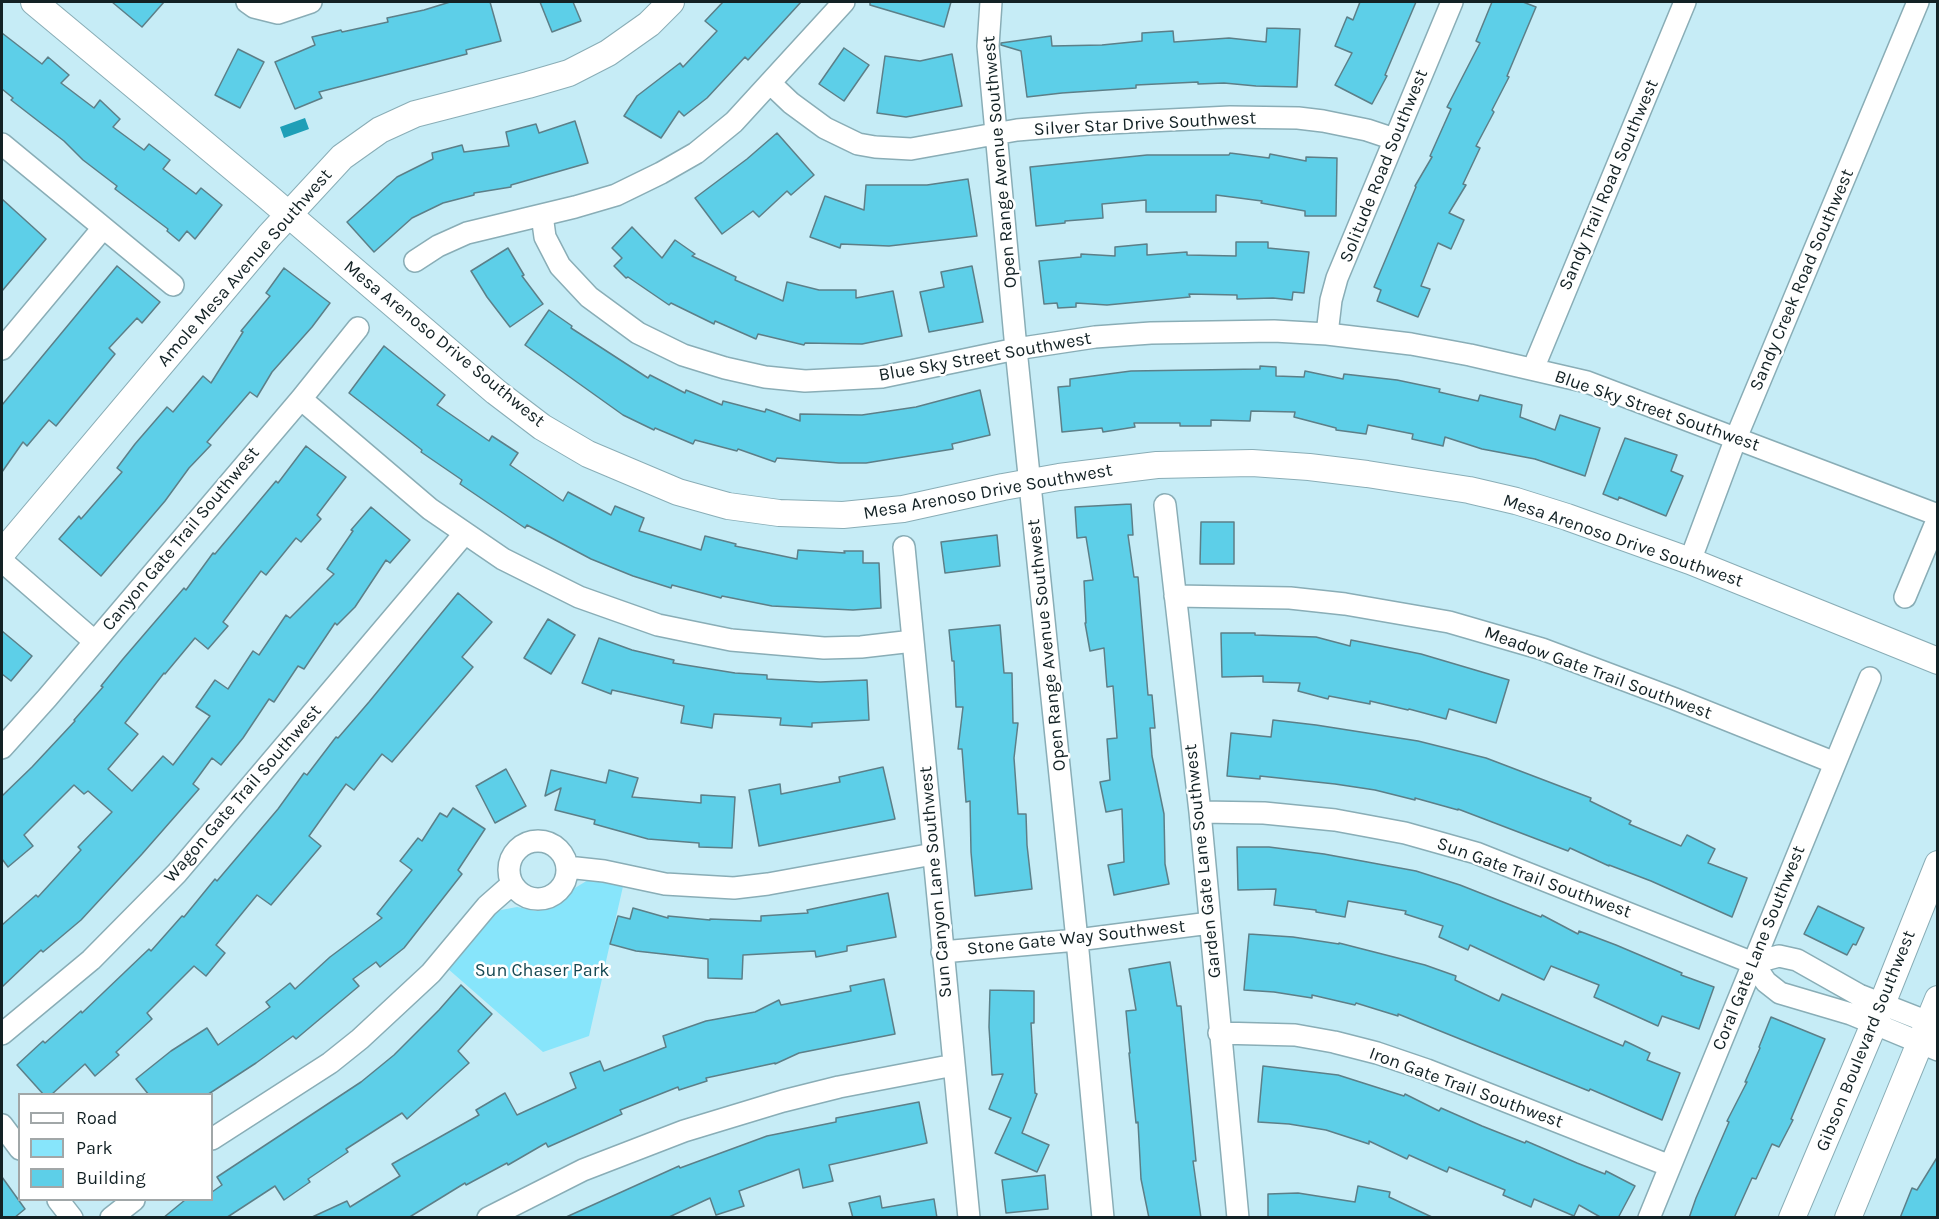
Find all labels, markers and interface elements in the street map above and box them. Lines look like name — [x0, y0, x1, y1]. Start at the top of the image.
street label: Open Range Avenue Southwest — [978, 35, 1022, 289]
street label: Solitude Road Southwest — [1335, 66, 1433, 266]
street label: Sandy Trail Road Southwest — [1555, 76, 1663, 294]
street label: Silver Star Drive Southwest — [1033, 107, 1257, 141]
street label: Amole Mesa Avenue Southwest — [153, 165, 337, 371]
street label: Sandy Creek Road Southwest — [1745, 166, 1859, 394]
street label: Mesa Arenoso Drive Southwest — [339, 256, 549, 432]
street label: Blue Sky Street Southwest — [877, 328, 1093, 386]
street label: Blue Sky Street Southwest — [1552, 366, 1762, 456]
street label: Canyon Gate Trail Southwest — [98, 443, 264, 635]
street label: Mesa Arenoso Drive Southwest — [862, 459, 1114, 525]
street label: Mesa Arenoso Drive Southwest — [1500, 490, 1746, 592]
street label: Open Range Avenue Southwest — [1023, 518, 1071, 772]
street label: Meadow Gate Trail Southwest — [1481, 622, 1715, 724]
street label: Wagon Gate Trail Southwest — [160, 701, 326, 887]
street label: Garden Gate Lane Southwest — [1180, 743, 1226, 979]
street label: Sun Canyon Lane Southwest — [915, 765, 957, 999]
street label: Sun Gate Trail Southwest — [1434, 833, 1634, 923]
street label: Coral Gate Lane Southwest — [1708, 842, 1810, 1054]
street label: Stone Gate Way Southwest — [966, 916, 1186, 960]
street label: Gibson Boulevard Southwest — [1812, 927, 1920, 1155]
park label: Sun Chaser Park — [475, 960, 609, 982]
street label: Iron Gate Trail Southwest — [1366, 1043, 1566, 1133]
legend — [18, 1093, 213, 1201]
text: Road — [76, 1107, 117, 1129]
text: Park — [76, 1137, 113, 1159]
text: Building — [76, 1167, 146, 1189]

